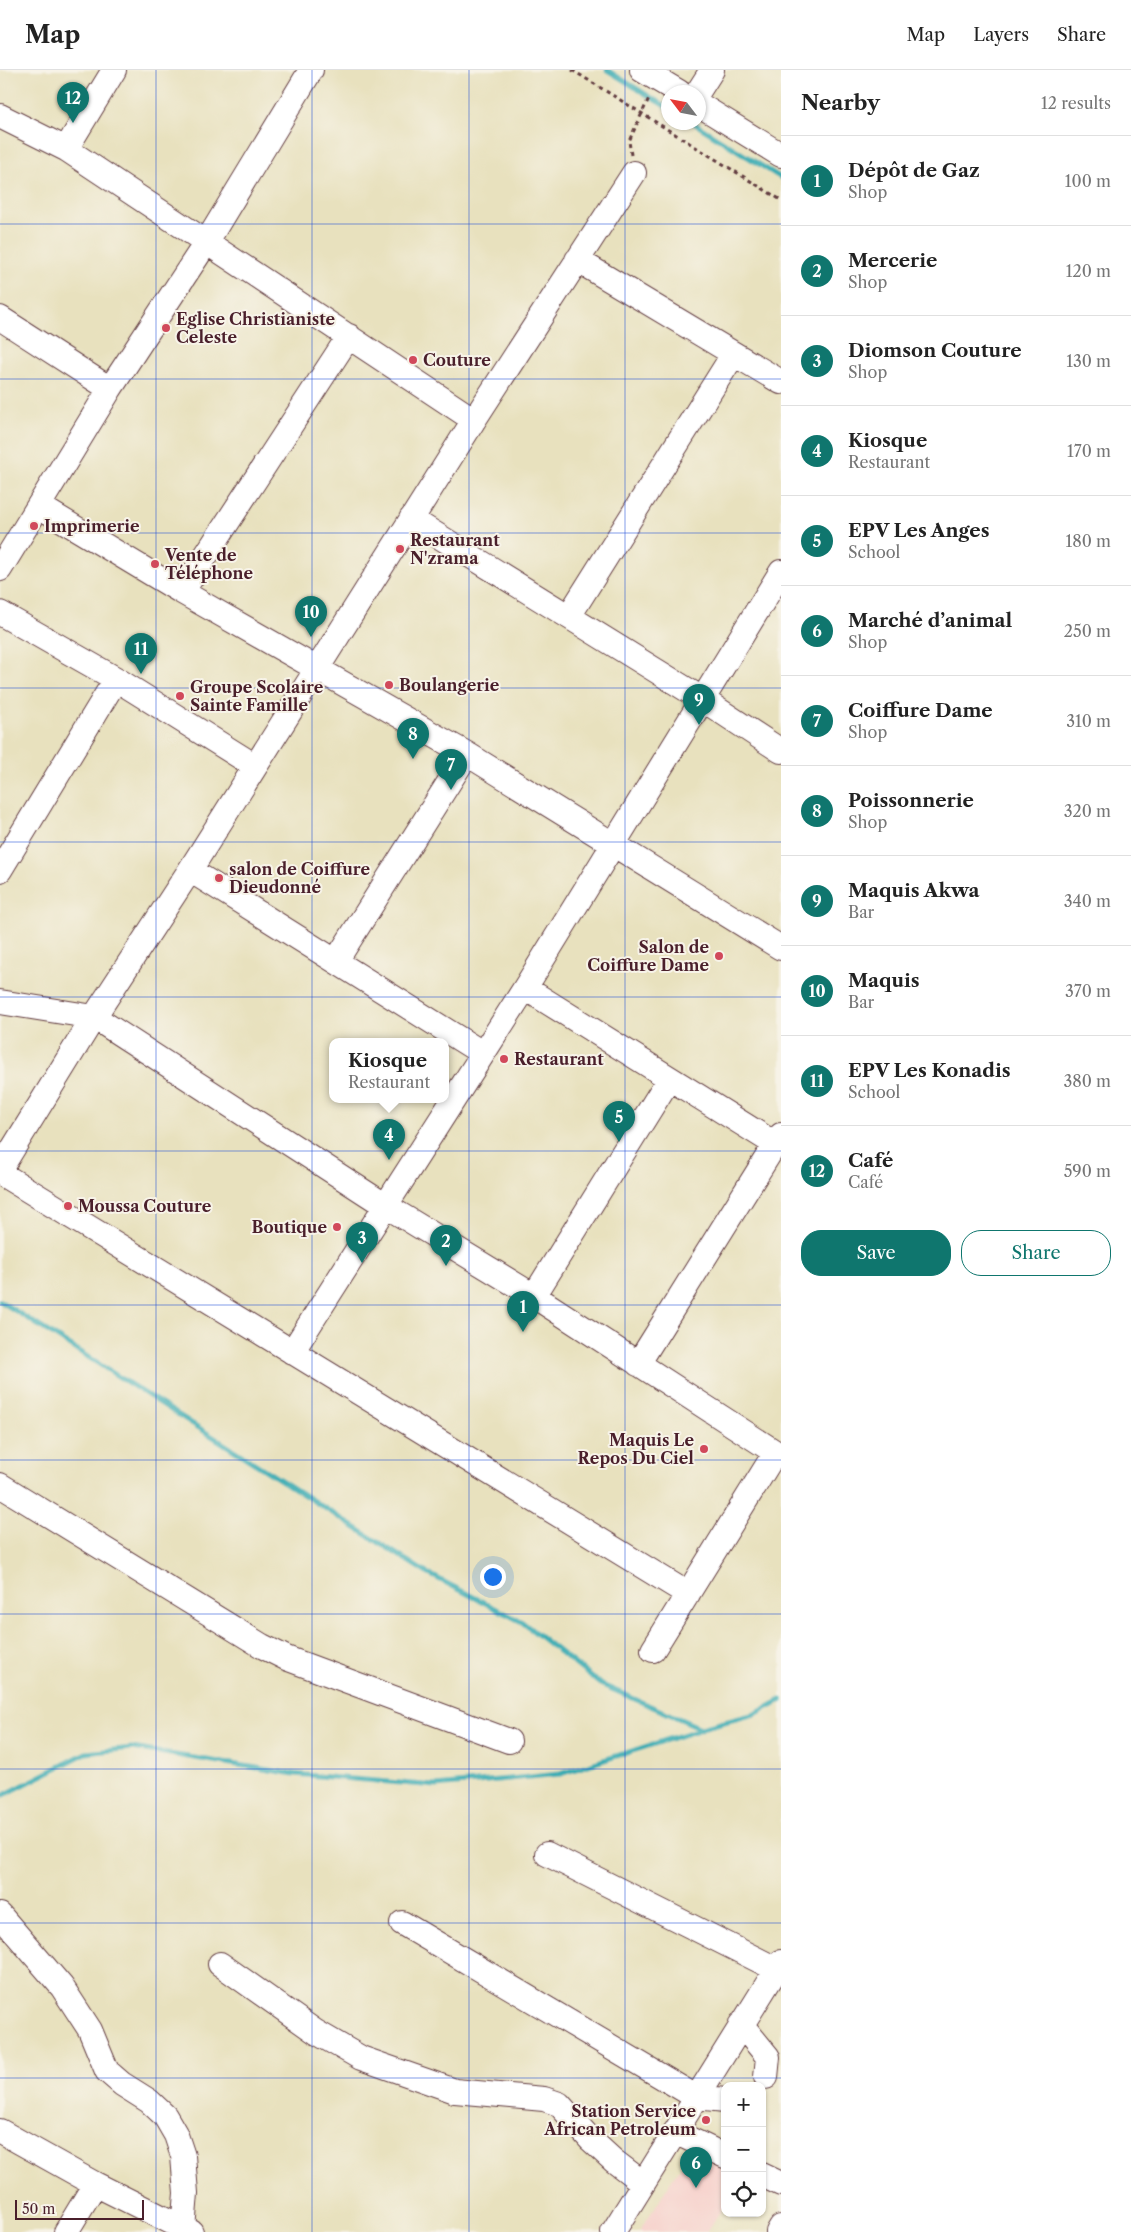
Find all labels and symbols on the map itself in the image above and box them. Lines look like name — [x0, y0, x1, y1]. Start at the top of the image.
pin: 12 — [57, 82, 89, 123]
north arrow — [661, 85, 706, 130]
place label: Eglise Christianiste Celeste — [176, 309, 336, 347]
marker: Eglise Christianiste Celeste — [160, 322, 172, 334]
place label: Couture — [423, 350, 491, 370]
marker: Couture — [407, 354, 419, 366]
place label: Imprimerie — [44, 516, 140, 536]
marker: Imprimerie — [28, 520, 40, 532]
place label: Restaurant N'zrama — [410, 530, 500, 568]
marker: Restaurant N'zrama — [394, 543, 406, 555]
place label: Vente de Téléphone — [164, 545, 254, 583]
marker: Vente de Téléphone — [149, 558, 161, 570]
pin: 10 — [295, 596, 327, 637]
pin: 11 — [125, 633, 157, 674]
place label: Boulangerie — [399, 675, 500, 695]
place label: Groupe Scolaire Sainte Famille — [190, 677, 324, 715]
marker: Boulangerie — [383, 679, 395, 691]
pin: 9 — [683, 684, 715, 725]
marker: Groupe Scolaire Sainte Famille — [174, 690, 186, 702]
pin: 8 — [397, 718, 429, 759]
pin: 7 — [435, 749, 467, 790]
place label: salon de Coiffure Dieudonné — [229, 859, 370, 897]
marker: salon de Coiffure Dieudonné — [213, 872, 225, 884]
place label: Salon de Coiffure Dame — [587, 937, 709, 975]
marker: Salon de Coiffure Dame — [713, 950, 725, 962]
place label: Restaurant — [514, 1049, 604, 1069]
marker: Restaurant — [498, 1053, 510, 1065]
pin: 5 — [603, 1101, 635, 1142]
pin: 4 — [373, 1119, 405, 1160]
place label: Moussa Couture — [78, 1196, 212, 1216]
marker: Moussa Couture — [62, 1200, 74, 1212]
place label: Boutique — [252, 1217, 327, 1237]
marker: Boutique — [331, 1221, 343, 1233]
pin: 3 — [346, 1222, 378, 1263]
pin: 2 — [430, 1225, 462, 1266]
pin: 1 — [507, 1291, 539, 1332]
place label: Maquis Le Repos Du Ciel — [578, 1430, 694, 1468]
marker: Maquis Le Repos Du Ciel — [698, 1443, 710, 1455]
your location — [480, 1564, 506, 1590]
place label: Station Service African Petroleum — [543, 2101, 696, 2139]
marker: Station Service African Petroleum — [700, 2114, 712, 2126]
pin: 6 — [680, 2147, 712, 2188]
scale bar — [15, 2197, 144, 2220]

